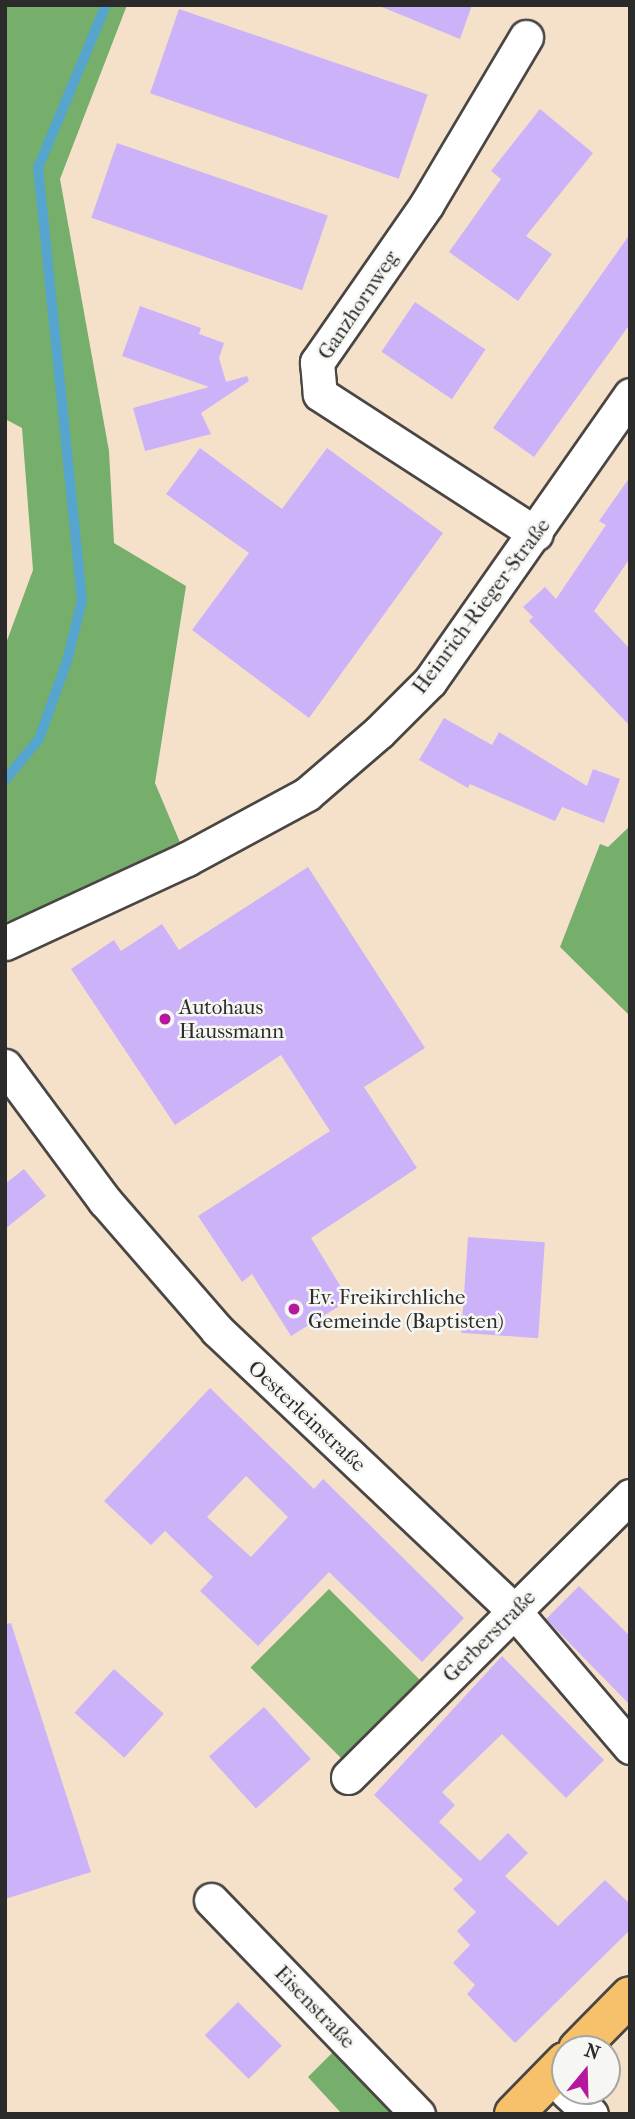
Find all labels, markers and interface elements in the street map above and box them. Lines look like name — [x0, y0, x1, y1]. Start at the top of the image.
street label: Ganzhornweg — [312, 246, 404, 364]
street label: Heinrich-Rieger-Straße — [407, 513, 555, 699]
place label: Autohaus Haussmann — [179, 994, 284, 1044]
marker: Autohaus Haussmann — [157, 1011, 173, 1027]
place label: Ev. Freikirchliche Gemeinde (Baptisten) — [308, 1284, 504, 1334]
marker: Ev. Freikirchliche Gemeinde (Baptisten) — [286, 1301, 302, 1317]
street label: Oesterleinstraße — [243, 1355, 371, 1477]
street label: Gerberstraße — [438, 1585, 540, 1687]
street label: Eisenstraße — [269, 1960, 361, 2054]
north arrow — [551, 2035, 621, 2105]
text: N — [582, 2039, 603, 2065]

